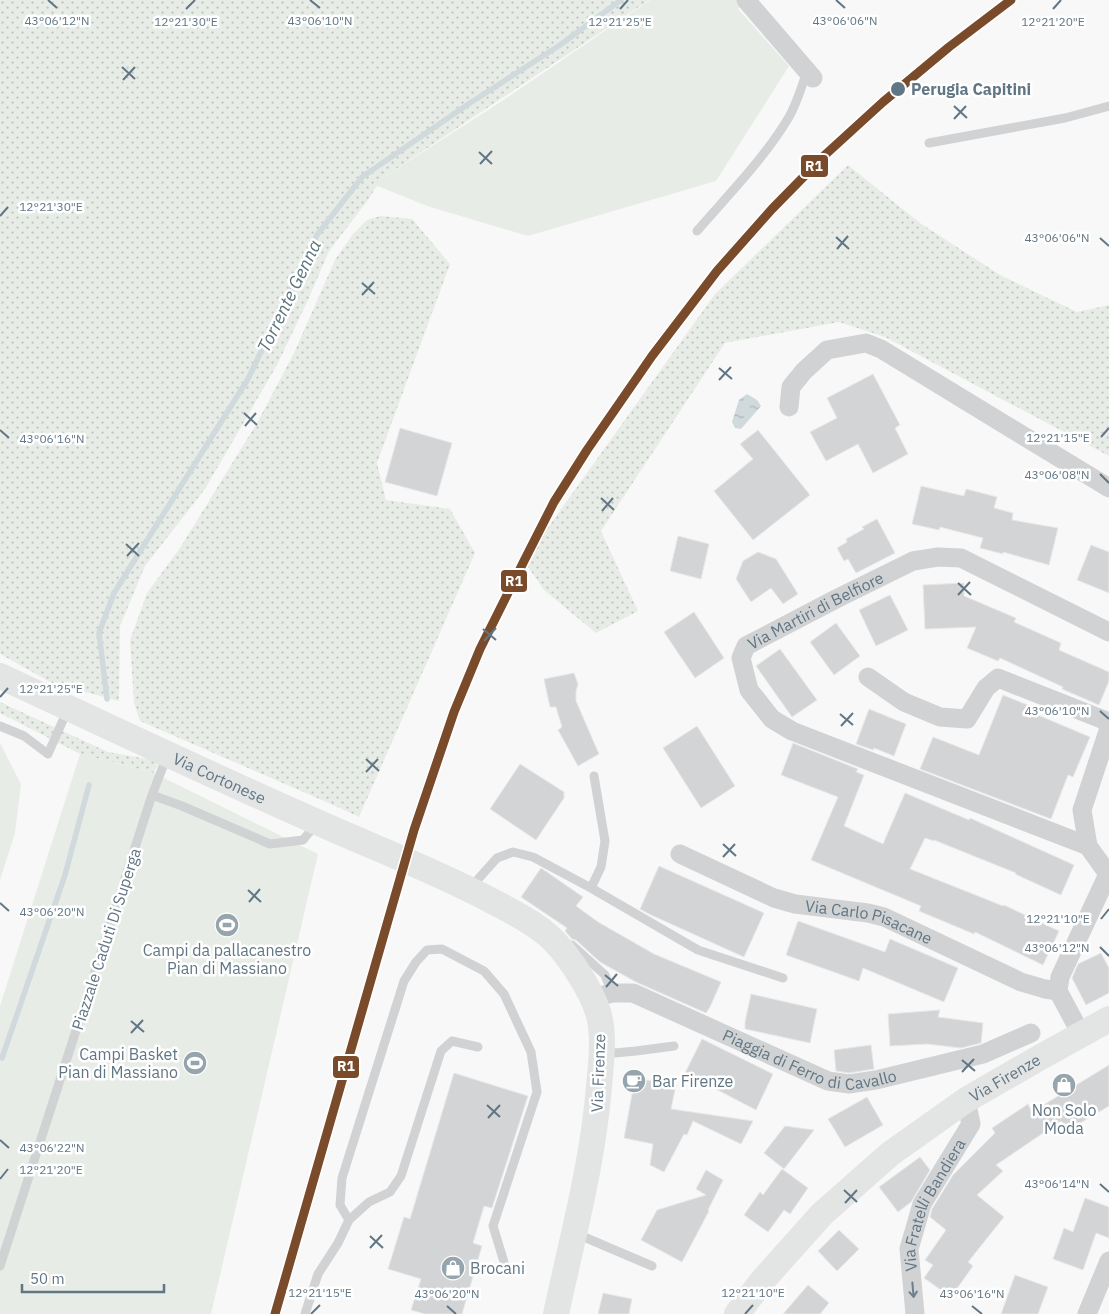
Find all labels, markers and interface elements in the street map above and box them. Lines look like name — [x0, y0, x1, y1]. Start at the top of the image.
text: 43°06'12"N — [24, 13, 90, 28]
text: 43°06'10"N — [287, 13, 353, 28]
text: 43°06'06"N — [812, 13, 878, 28]
text: 12°21'30"E — [154, 14, 218, 29]
text: 12°21'25"E — [588, 14, 652, 29]
text: 12°21'20"E — [1021, 14, 1085, 29]
place label: Perugia Capitini — [911, 79, 1031, 99]
marker: Perugia Capitini — [889, 80, 907, 98]
line badge: R1 — [800, 154, 829, 178]
text: R1 — [805, 157, 824, 175]
text: 12°21'30"E — [19, 199, 83, 214]
text: 43°06'06"N — [1024, 230, 1090, 245]
water label: Torrente Genna — [252, 236, 326, 356]
text: 12°21'15"E — [1026, 430, 1090, 445]
text: 43°06'16"N — [19, 431, 85, 446]
text: 43°06'08"N — [1024, 467, 1090, 482]
street label: Via Martiri di Belfiore — [744, 567, 887, 653]
line badge: R1 — [500, 569, 528, 593]
text: R1 — [505, 572, 524, 590]
text: 12°21'25"E — [19, 681, 83, 696]
text: 43°06'10"N — [1024, 703, 1090, 718]
street label: Via Cortonese — [170, 748, 269, 808]
street label: Piazzale Caduti Di Superga — [67, 845, 145, 1033]
street label: Via Carlo Pisacane — [804, 895, 936, 949]
text: 43°06'20"N — [19, 904, 85, 919]
text: 12°21'10"E — [1026, 911, 1090, 926]
sports icon: Campi da pallacanestro Pian di Massiano — [214, 912, 240, 938]
place label: Campi da pallacanestro Pian di Massiano — [143, 940, 311, 978]
text: 43°06'12"N — [1024, 940, 1090, 955]
street label: Piaggia di Ferro di Cavallo — [720, 1025, 899, 1095]
street label: Via Firenze — [587, 1033, 609, 1113]
place label: Campi Basket Pian di Massiano — [58, 1044, 178, 1082]
street label: Via Firenze — [966, 1049, 1044, 1106]
sports icon: Campi Basket Pian di Massiano — [182, 1050, 208, 1076]
line badge: R1 — [332, 1055, 360, 1079]
text: R1 — [337, 1057, 356, 1075]
cafe icon: Bar Firenze — [621, 1068, 647, 1094]
place label: Bar Firenze — [652, 1071, 734, 1091]
shop icon: Non Solo Moda — [1051, 1072, 1077, 1098]
place label: Non Solo Moda — [1032, 1100, 1096, 1138]
street label: Via Fratelli Bandiera — [899, 1134, 970, 1272]
text: 43°06'22"N — [19, 1140, 85, 1155]
text: 12°21'20"E — [19, 1162, 83, 1177]
text: 43°06'14"N — [1024, 1176, 1090, 1191]
shop icon: Brocani — [440, 1255, 466, 1281]
place label: Brocani — [470, 1258, 525, 1278]
scale bar — [22, 1262, 165, 1294]
text: 50 m — [30, 1269, 65, 1288]
one-way arrow — [908, 1282, 918, 1298]
text: 12°21'15"E — [288, 1285, 352, 1300]
text: 12°21'10"E — [721, 1285, 785, 1300]
text: 43°06'20"N — [414, 1286, 480, 1301]
text: 43°06'16"N — [939, 1286, 1005, 1301]

